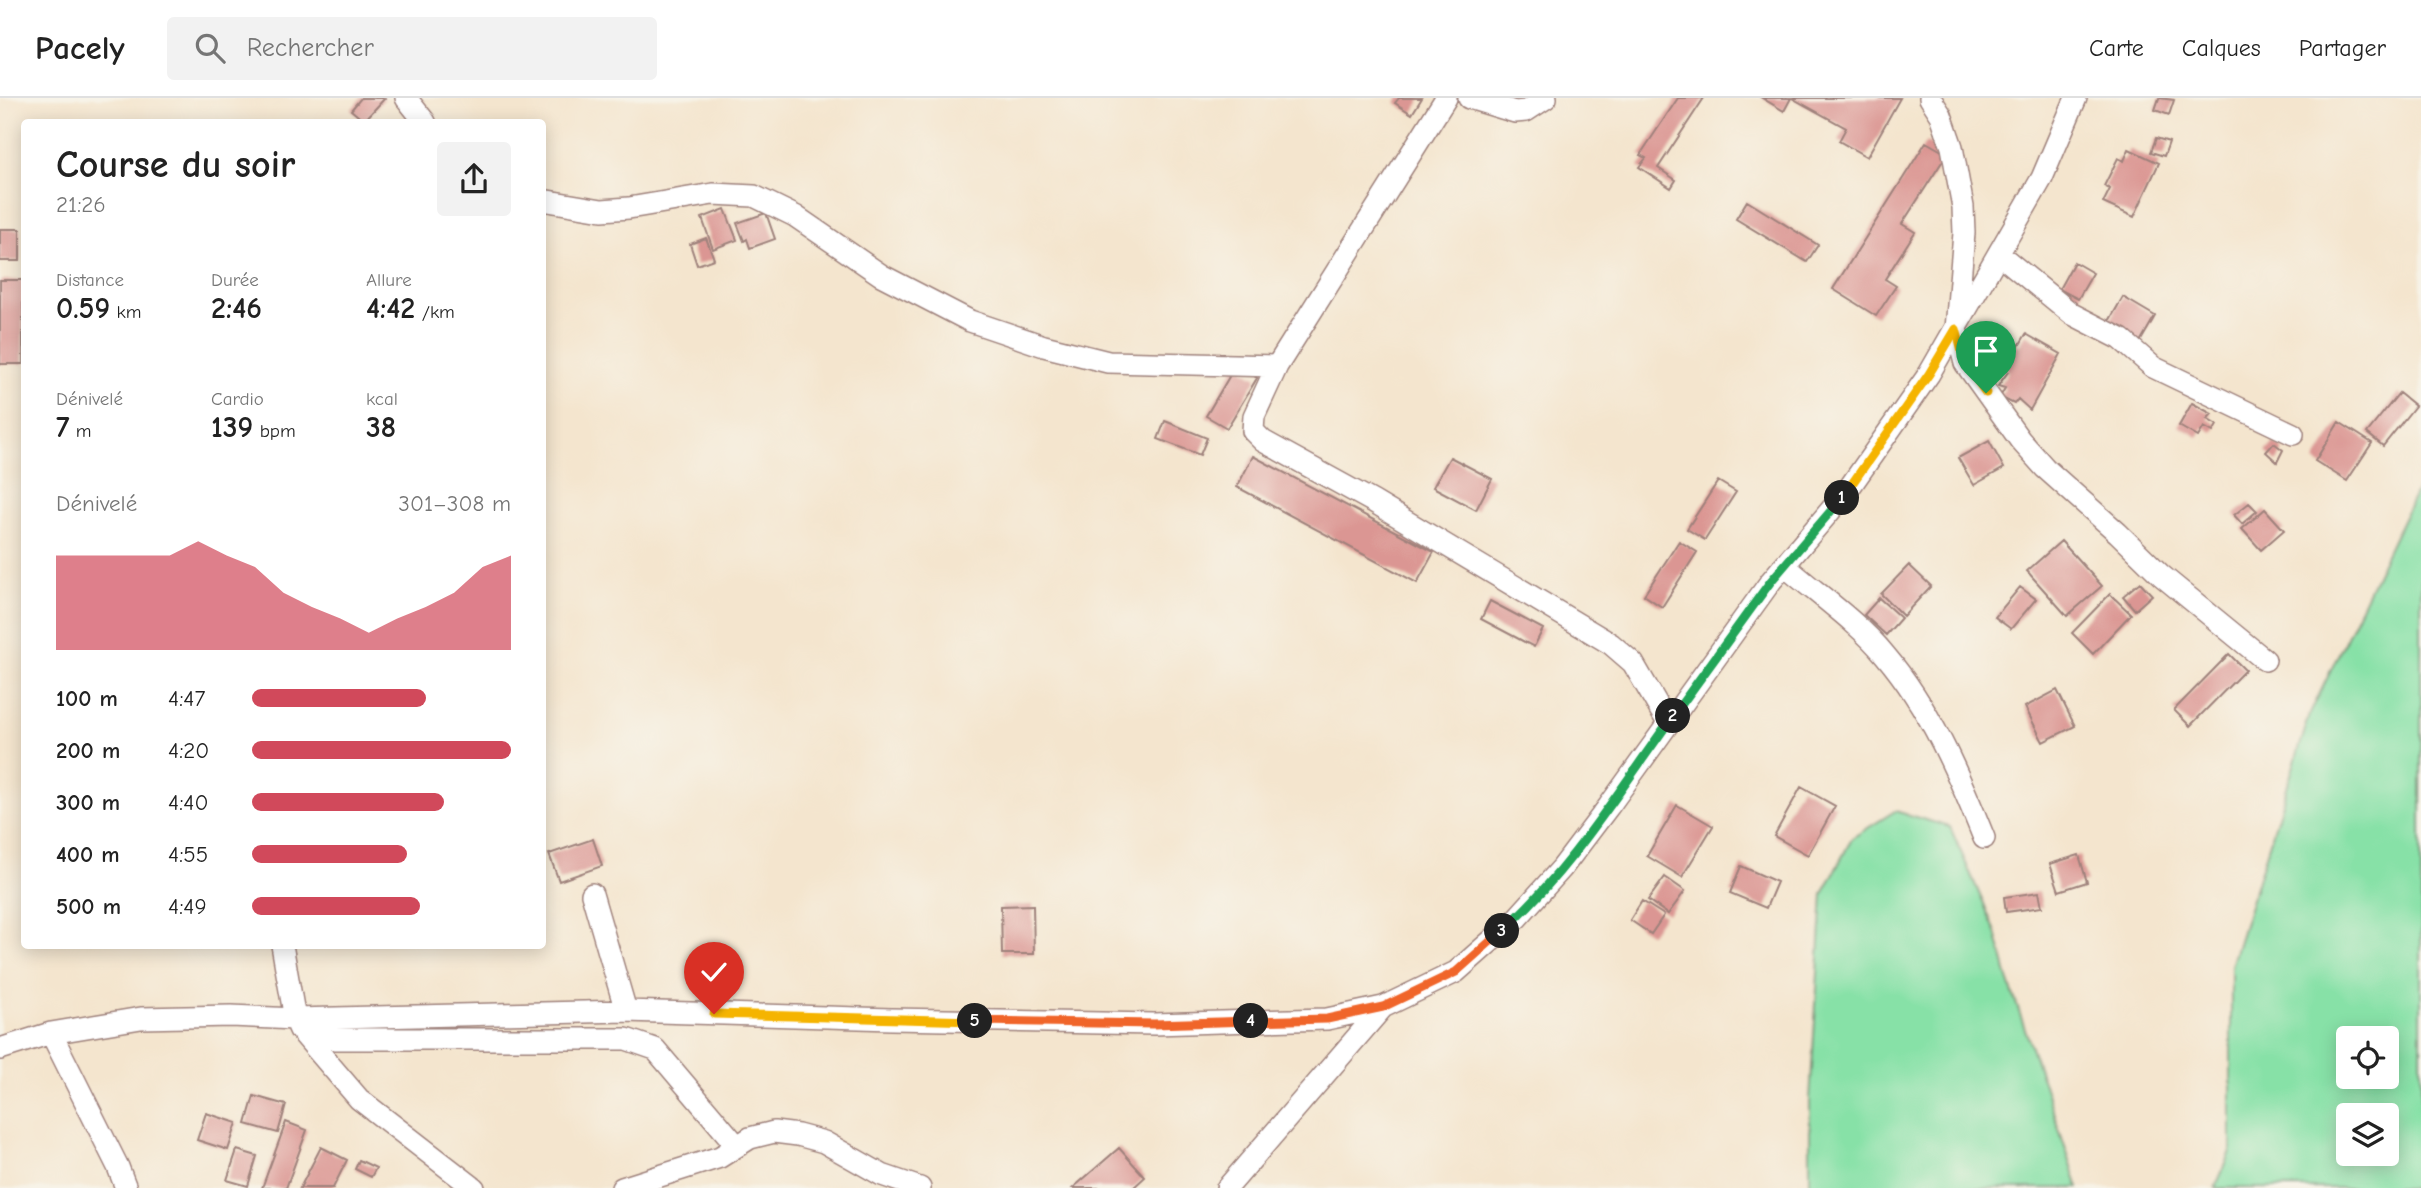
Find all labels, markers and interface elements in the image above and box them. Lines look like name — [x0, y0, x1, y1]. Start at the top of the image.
search box — [167, 17, 657, 80]
text: Pacely — [35, 29, 125, 67]
icon: search — [191, 29, 229, 67]
text: Rechercher — [247, 33, 374, 63]
text: Carte — [2089, 34, 2144, 62]
text: Calques — [2182, 34, 2261, 62]
text: Partager — [2299, 34, 2386, 62]
button: share — [437, 142, 511, 216]
text: Course du soir — [56, 143, 295, 187]
text: 21:26 — [56, 191, 106, 218]
text: Distance — [56, 269, 124, 291]
text: Durée — [211, 269, 259, 291]
text: Allure — [366, 269, 412, 291]
text: 0.59 — [56, 291, 110, 326]
text: 2:46 — [211, 291, 262, 326]
text: 4:42 — [366, 291, 415, 326]
text: km — [110, 301, 141, 323]
text: /km — [415, 301, 455, 323]
pin — [1956, 321, 2016, 393]
icon: arrive — [1967, 332, 2005, 370]
text: Dénivelé — [56, 388, 123, 410]
text: Cardio — [211, 388, 264, 410]
text: kcal — [366, 388, 398, 410]
text: 7 — [56, 410, 70, 445]
text: 139 — [211, 410, 253, 445]
text: 38 — [366, 410, 396, 445]
text: m — [70, 420, 92, 442]
text: bpm — [253, 420, 296, 442]
pin: 1 — [1825, 480, 1860, 516]
text: 1 — [1838, 486, 1845, 508]
text: Dénivelé — [56, 490, 137, 517]
text: 301–308 m — [398, 490, 511, 517]
text: 100 m — [56, 685, 118, 712]
text: 4:47 — [168, 685, 205, 712]
pin: 2 — [1656, 698, 1690, 734]
text: 2 — [1668, 704, 1677, 726]
text: 200 m — [56, 737, 120, 764]
text: 4:20 — [168, 737, 209, 764]
text: 300 m — [56, 789, 120, 816]
text: 4:40 — [168, 789, 208, 816]
text: 400 m — [56, 841, 120, 868]
text: 4:55 — [168, 841, 208, 868]
text: 500 m — [56, 893, 121, 920]
text: 4:49 — [168, 893, 207, 920]
pin: 3 — [1484, 914, 1520, 948]
text: 3 — [1497, 919, 1506, 941]
pin — [684, 942, 744, 1014]
icon: check — [695, 953, 733, 991]
pin: 5 — [958, 1004, 992, 1038]
pin: 4 — [1234, 1004, 1268, 1038]
text: 5 — [969, 1009, 980, 1031]
text: 4 — [1246, 1009, 1255, 1031]
map controls — [2336, 1026, 2399, 1166]
button: locate — [2336, 1026, 2399, 1089]
button: layers — [2336, 1103, 2399, 1166]

